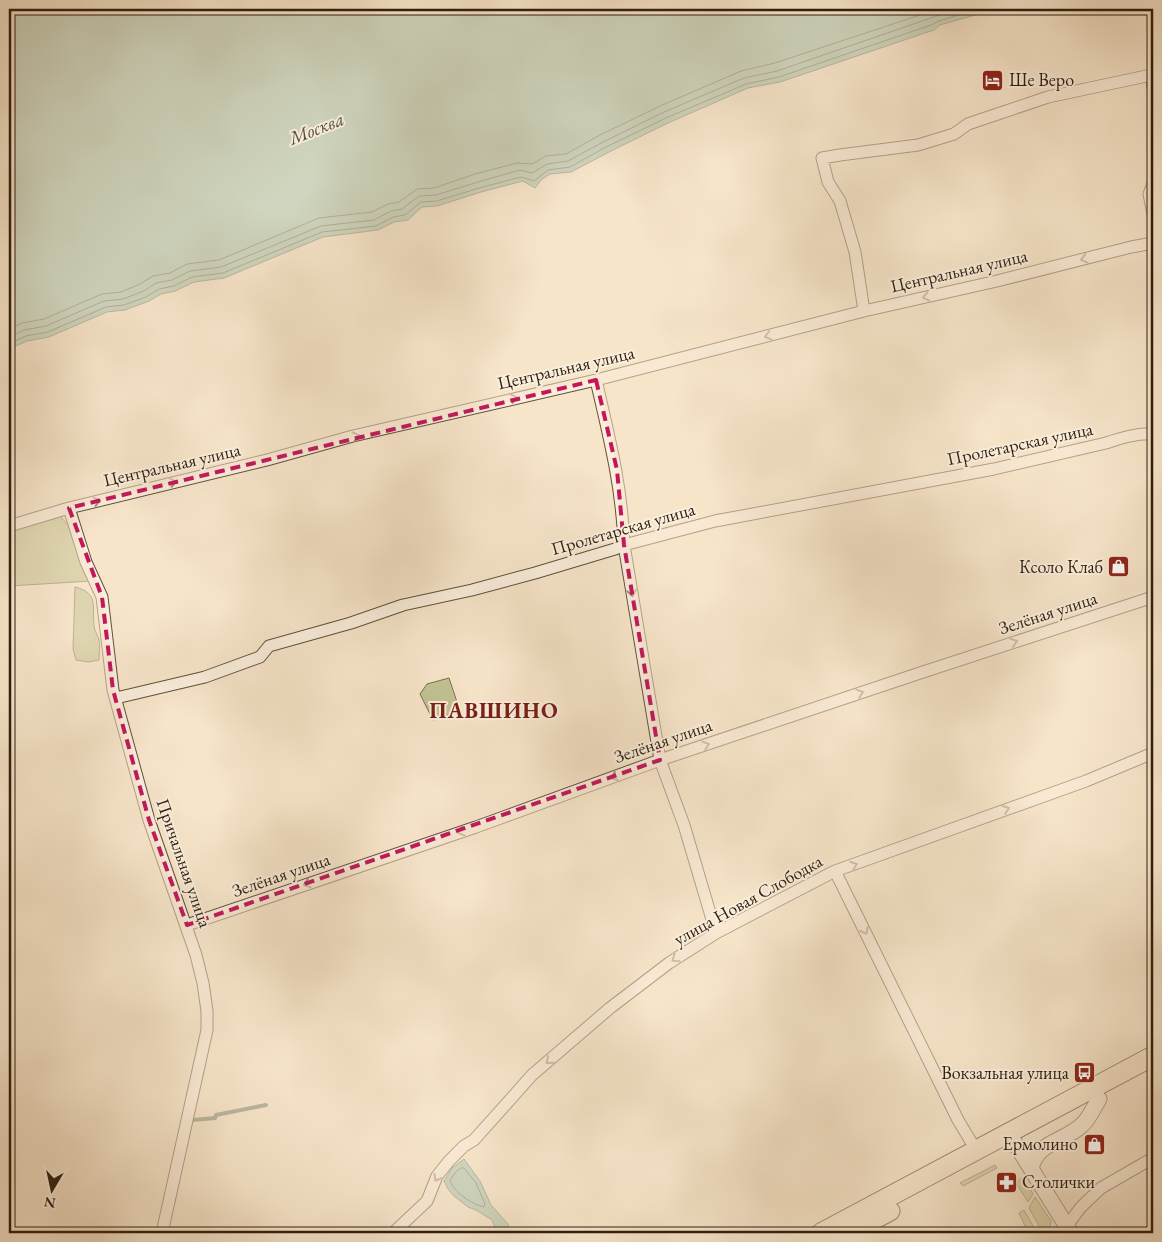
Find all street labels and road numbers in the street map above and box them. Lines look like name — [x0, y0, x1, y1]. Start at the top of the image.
street label: Центральная улица — [888, 243, 1030, 297]
street label: Центральная улица — [495, 340, 637, 394]
street label: Пролетарская улица — [945, 417, 1096, 470]
street label: Центральная улица — [101, 437, 243, 491]
street label: Пролетарская улица — [548, 497, 698, 560]
street label: Зелёная улица — [996, 586, 1101, 639]
street label: Зелёная улица — [611, 713, 716, 768]
street label: Причальная улица — [152, 795, 218, 931]
street label: Зелёная улица — [229, 847, 334, 902]
street label: улица Новая Слободка — [669, 849, 827, 950]

